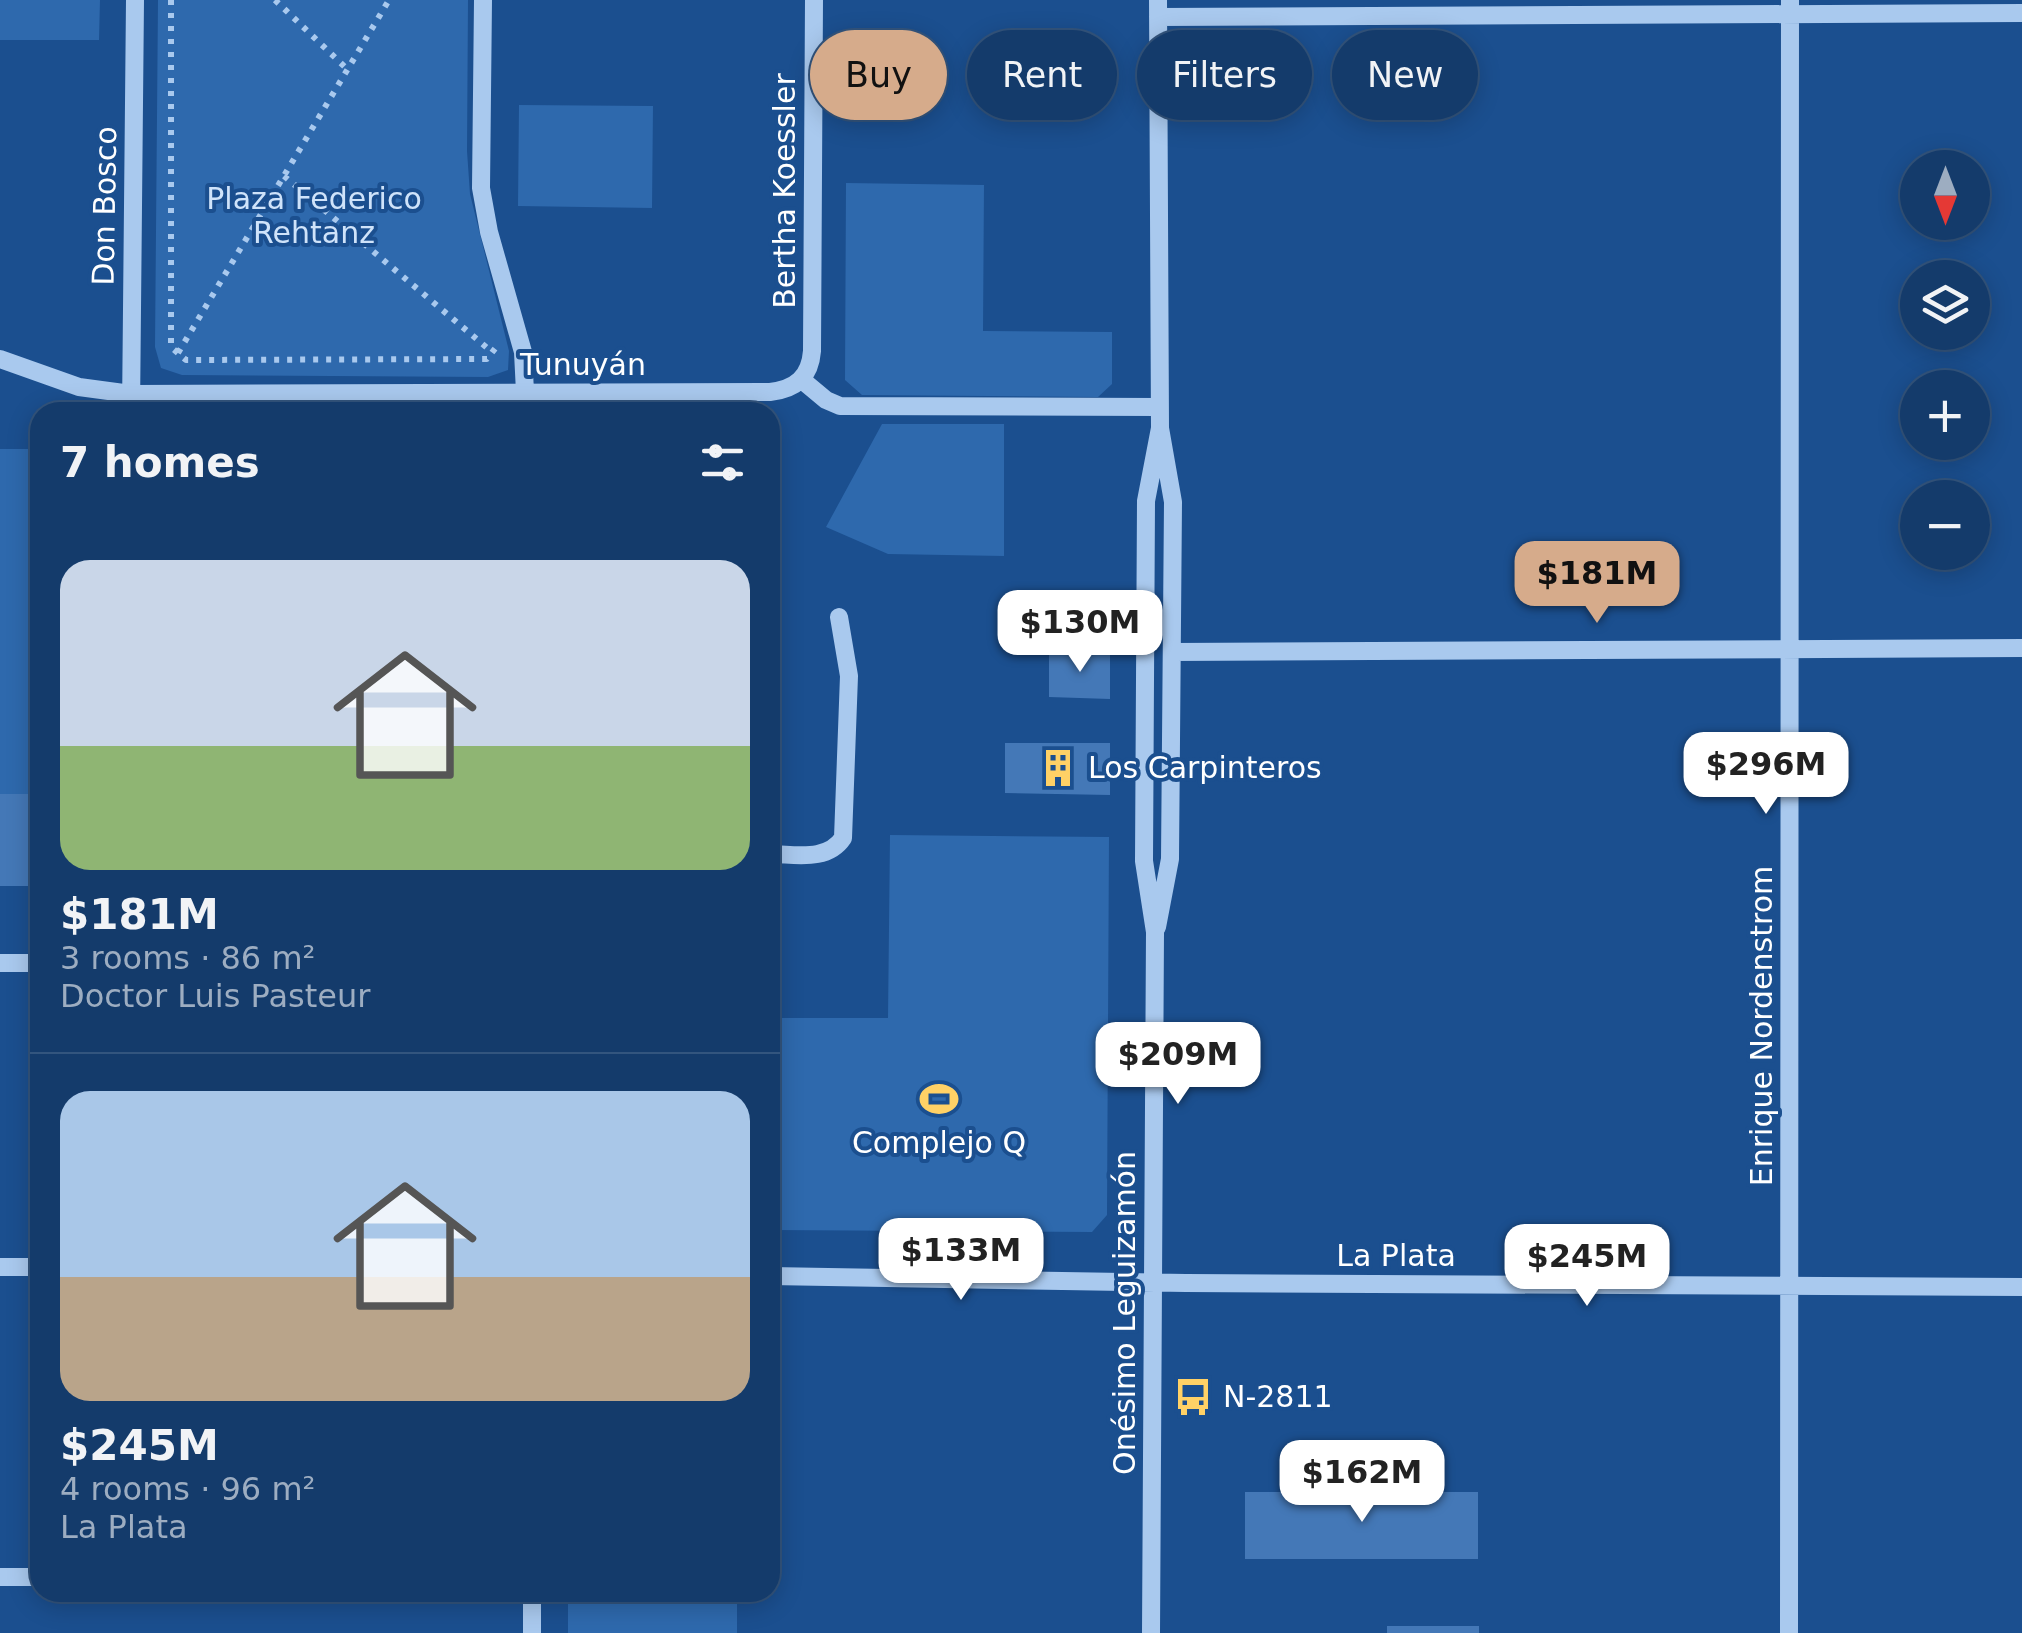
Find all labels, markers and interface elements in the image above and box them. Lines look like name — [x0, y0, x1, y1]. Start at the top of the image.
chip: Buy — [810, 30, 947, 120]
chip: Rent — [967, 30, 1117, 120]
chip: Filters — [1137, 30, 1312, 120]
chip: New — [1332, 30, 1478, 120]
street label: Bertha Koessler — [767, 73, 802, 309]
street label: Don Bosco — [86, 126, 123, 286]
north arrow — [1900, 150, 1990, 240]
map controls — [1900, 150, 1990, 570]
park label: Plaza Federico Rehtanz — [206, 181, 422, 250]
button: layers — [1900, 260, 1990, 350]
street label: Tunuyán — [519, 347, 646, 382]
button: + — [1900, 370, 1990, 460]
icon: filters — [695, 435, 750, 490]
text: 7 homes — [60, 438, 260, 487]
button: − — [1900, 480, 1990, 570]
pin: $181M — [1527, 541, 1667, 626]
text: $181M — [1537, 554, 1657, 592]
pin: $130M — [1010, 590, 1150, 675]
text: $130M — [1020, 603, 1140, 641]
icon: home — [315, 625, 495, 805]
pin: $296M — [1696, 732, 1836, 817]
text: $296M — [1706, 745, 1826, 783]
building icon: Los Carpinteros — [1037, 747, 1079, 789]
place label: Los Carpinteros — [1088, 750, 1322, 785]
street label: Enrique Nordenstrom — [1744, 866, 1779, 1186]
text: $181M — [60, 890, 219, 939]
text: 3 rooms · 86 m² — [60, 939, 315, 977]
text: Doctor Luis Pasteur — [60, 977, 370, 1015]
pin: $209M — [1108, 1022, 1248, 1107]
text: $209M — [1118, 1035, 1238, 1073]
sports icon: Complejo Q — [918, 1078, 960, 1120]
place label: Complejo Q — [852, 1125, 1026, 1160]
street label: Onésimo Leguizamón — [1107, 1151, 1142, 1475]
icon: home — [315, 1156, 495, 1336]
pin: $133M — [891, 1218, 1031, 1303]
pin: $245M — [1517, 1224, 1657, 1309]
text: $133M — [901, 1231, 1021, 1269]
text: $245M — [1527, 1237, 1647, 1275]
street label: La Plata — [1336, 1238, 1456, 1273]
bus stop icon: N-2811 — [1172, 1376, 1214, 1418]
place label: N-2811 — [1223, 1379, 1333, 1414]
text: $245M — [60, 1421, 219, 1470]
pin: $162M — [1292, 1440, 1432, 1525]
text: $162M — [1302, 1453, 1422, 1491]
text: 4 rooms · 96 m² — [60, 1470, 315, 1508]
text: La Plata — [60, 1508, 188, 1546]

